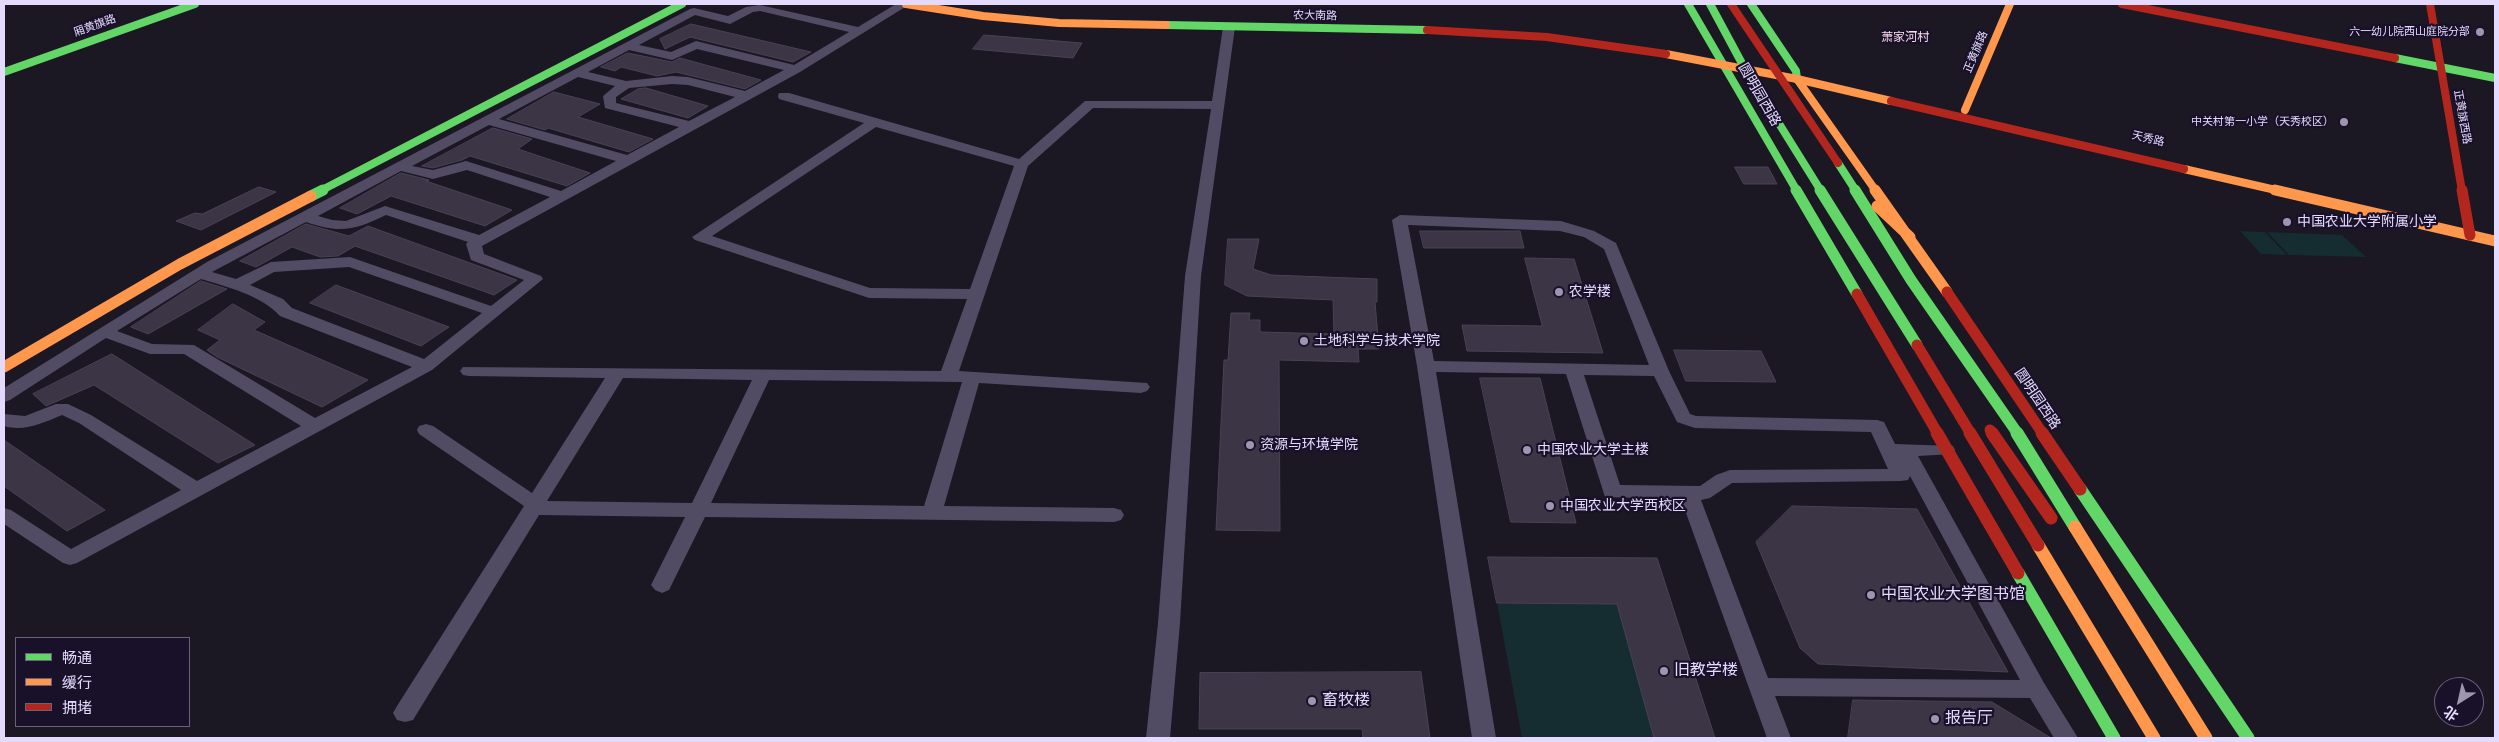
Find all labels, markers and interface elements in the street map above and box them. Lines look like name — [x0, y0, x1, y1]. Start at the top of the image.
street label: 农大南路 — [1293, 9, 1337, 23]
street label: 厢黄旗路 — [72, 12, 118, 40]
place label: 六一幼儿院西山庭院分部 — [2349, 25, 2470, 39]
marker: 六一幼儿院西山庭院分部 — [2474, 26, 2486, 38]
street label: 正黄旗路 — [1961, 29, 1991, 75]
district label: 萧家河村 — [1881, 31, 1929, 45]
street label: 圆明园西路 — [1734, 60, 1784, 130]
street label: 正黄旗西路 — [2451, 89, 2473, 145]
place label: 中关村第一小学（天秀校区） — [2191, 115, 2334, 129]
marker: 中关村第一小学（天秀校区） — [2338, 116, 2350, 128]
street label: 天秀路 — [2130, 129, 2166, 149]
place label: 中国农业大学附属小学 — [2297, 214, 2437, 230]
marker: 中国农业大学附属小学 — [2281, 216, 2293, 228]
place label: 农学楼 — [1569, 284, 1611, 300]
marker: 农学楼 — [1553, 286, 1565, 298]
place label: 土地科学与技术学院 — [1314, 333, 1440, 349]
marker: 土地科学与技术学院 — [1298, 335, 1310, 347]
street label: 圆明园西路 — [2010, 365, 2064, 433]
place label: 资源与环境学院 — [1260, 437, 1358, 453]
marker: 资源与环境学院 — [1244, 439, 1256, 451]
place label: 中国农业大学主楼 — [1537, 442, 1649, 458]
marker: 中国农业大学主楼 — [1521, 444, 1533, 456]
place label: 中国农业大学西校区 — [1560, 498, 1686, 514]
marker: 中国农业大学西校区 — [1544, 500, 1556, 512]
place label: 中国农业大学图书馆 — [1881, 585, 2025, 605]
marker: 中国农业大学图书馆 — [1865, 589, 1877, 601]
legend — [15, 637, 190, 727]
text: 畅通 — [62, 649, 92, 666]
place label: 旧教学楼 — [1674, 661, 1738, 681]
marker: 旧教学楼 — [1658, 665, 1670, 677]
text: 缓行 — [62, 674, 92, 691]
north arrow — [2434, 677, 2484, 727]
place label: 畜牧楼 — [1322, 691, 1370, 711]
marker: 畜牧楼 — [1306, 695, 1318, 707]
text: 拥堵 — [62, 699, 92, 716]
text: 北 — [2441, 703, 2461, 724]
place label: 报告厅 — [1945, 709, 1993, 729]
marker: 报告厅 — [1929, 713, 1941, 725]

